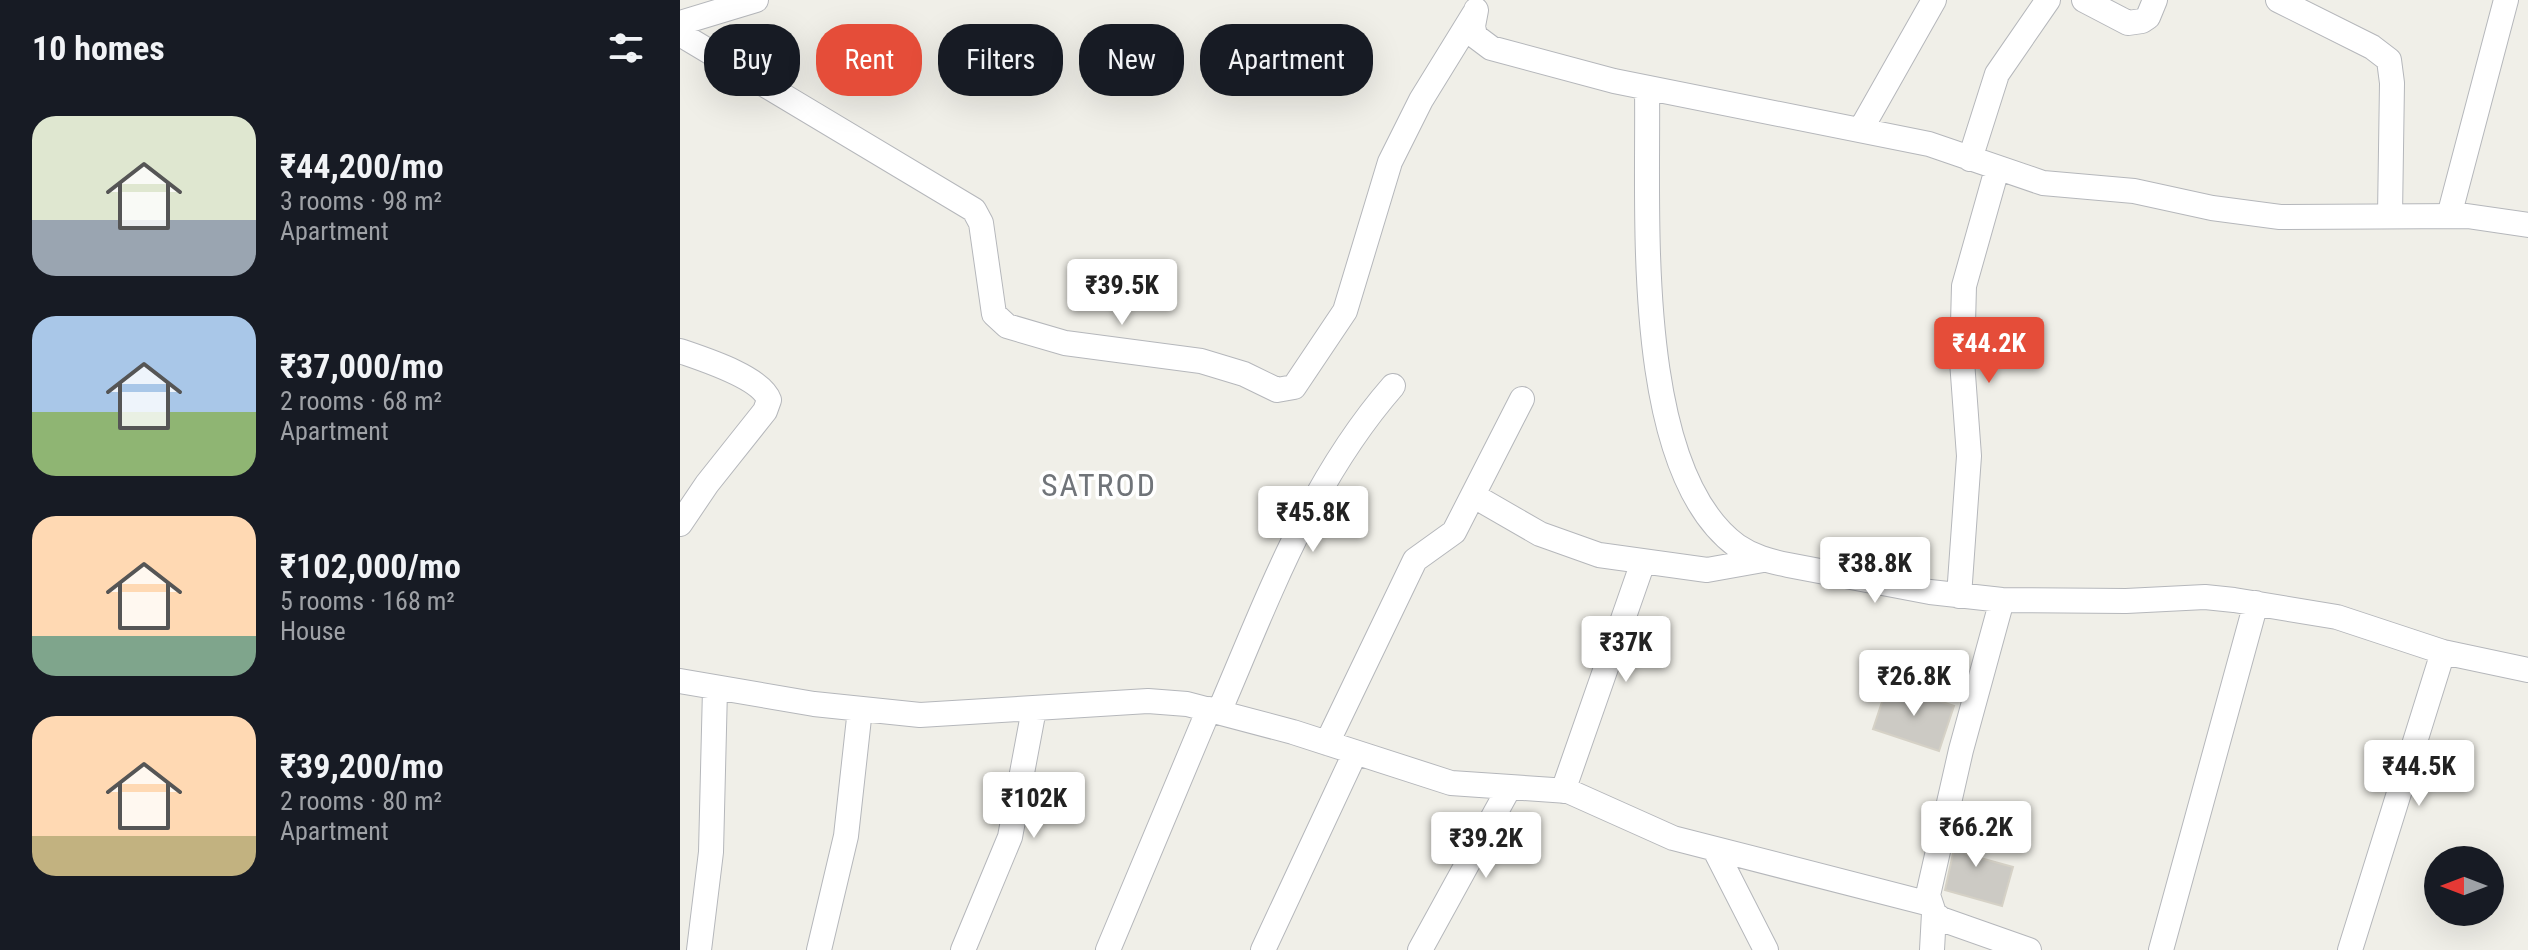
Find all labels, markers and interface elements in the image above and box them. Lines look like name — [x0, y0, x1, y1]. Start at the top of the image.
chip: Buy — [704, 24, 800, 96]
chip: Rent — [816, 24, 922, 96]
chip: Filters — [938, 24, 1063, 96]
chip: New — [1079, 24, 1184, 96]
chip: Apartment — [1200, 24, 1373, 96]
icon: filters — [604, 26, 648, 70]
text: 10 homes — [32, 28, 165, 68]
text: ₹44,200/mo — [280, 146, 444, 186]
icon: home — [96, 148, 192, 244]
text: 3 rooms · 98 m² — [280, 186, 442, 216]
text: Apartment — [280, 216, 389, 246]
pin: ₹39.5K — [1057, 259, 1187, 327]
text: ₹39.5K — [1085, 270, 1159, 300]
pin: ₹44.2K — [1924, 317, 2054, 385]
text: ₹44.2K — [1952, 328, 2026, 358]
text: ₹37,000/mo — [280, 346, 444, 386]
icon: home — [96, 348, 192, 444]
text: 2 rooms · 68 m² — [280, 386, 442, 416]
text: Apartment — [280, 416, 389, 446]
district label: SATROD — [1041, 466, 1157, 504]
pin: ₹45.8K — [1248, 486, 1378, 554]
text: ₹45.8K — [1276, 497, 1350, 527]
pin: ₹38.8K — [1810, 537, 1940, 605]
text: ₹102,000/mo — [280, 546, 461, 586]
icon: home — [96, 548, 192, 644]
text: ₹38.8K — [1838, 548, 1912, 578]
text: 5 rooms · 168 m² — [280, 586, 455, 616]
text: House — [280, 616, 346, 646]
pin: ₹37K — [1579, 616, 1673, 684]
text: ₹37K — [1600, 627, 1652, 657]
pin: ₹26.8K — [1849, 650, 1979, 718]
text: ₹26.8K — [1877, 661, 1951, 691]
pin: ₹44.5K — [2354, 740, 2484, 808]
text: ₹39,200/mo — [280, 746, 444, 786]
icon: home — [96, 748, 192, 844]
text: ₹44.5K — [2382, 751, 2456, 781]
pin: ₹102K — [978, 772, 1090, 840]
text: ₹102K — [1001, 783, 1067, 813]
text: 2 rooms · 80 m² — [280, 786, 442, 816]
pin: ₹66.2K — [1911, 801, 2041, 869]
pin: ₹39.2K — [1421, 812, 1551, 880]
text: ₹66.2K — [1939, 812, 2013, 842]
text: Apartment — [280, 816, 389, 846]
text: ₹39.2K — [1449, 823, 1523, 853]
north arrow — [2424, 846, 2504, 926]
map controls — [2424, 846, 2504, 926]

